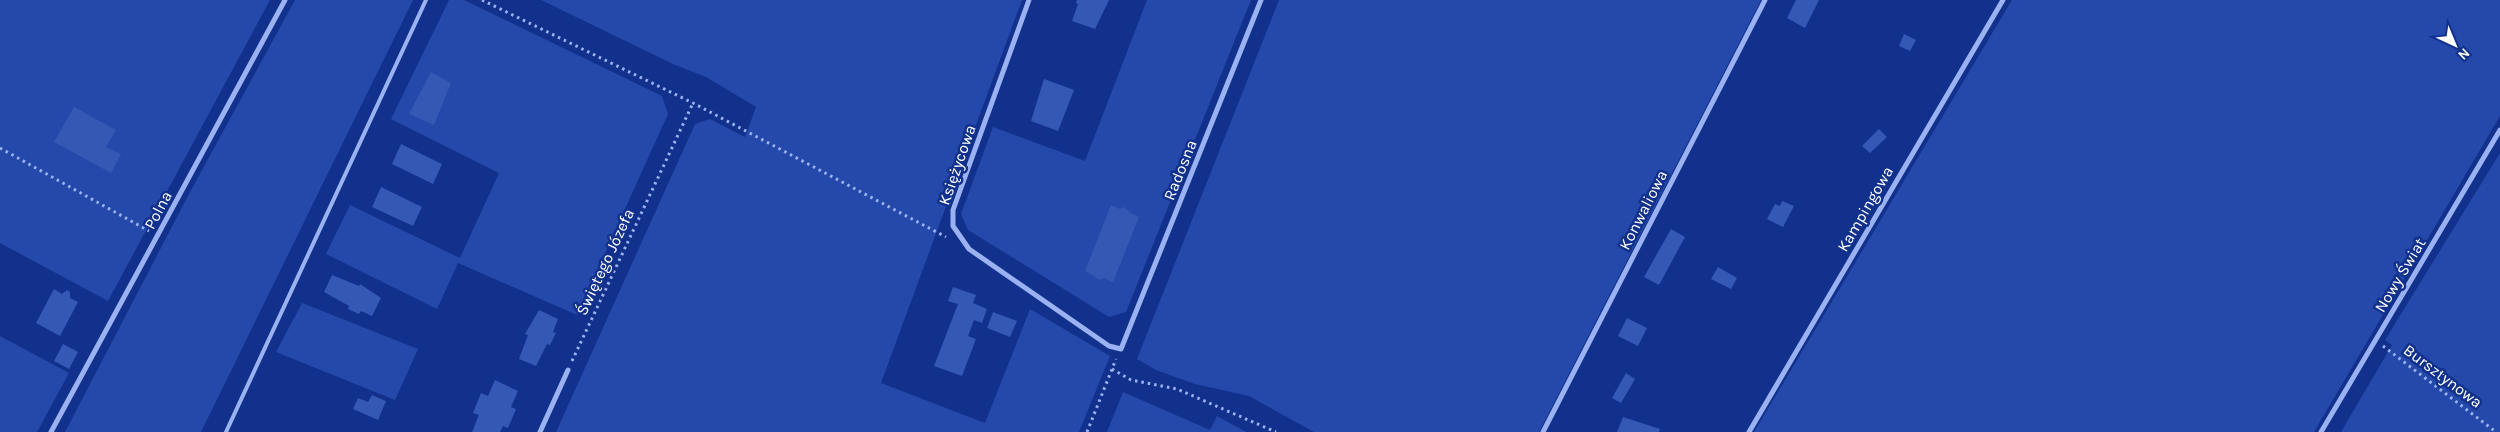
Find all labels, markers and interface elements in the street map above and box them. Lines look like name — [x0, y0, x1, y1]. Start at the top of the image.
north arrow — [2430, 20, 2480, 70]
text: N — [2454, 44, 2473, 64]
street label: Księżycowa — [934, 122, 980, 208]
street label: Radosna — [1159, 137, 1201, 203]
street label: Kampingowa — [1833, 163, 1897, 255]
street label: Konwaliowa — [1615, 167, 1671, 253]
street label: Polna — [140, 188, 176, 232]
street label: Świętego Józefa — [572, 206, 638, 318]
street label: Nowy Świat — [2370, 234, 2430, 316]
street label: Bursztynowa — [2400, 340, 2486, 412]

